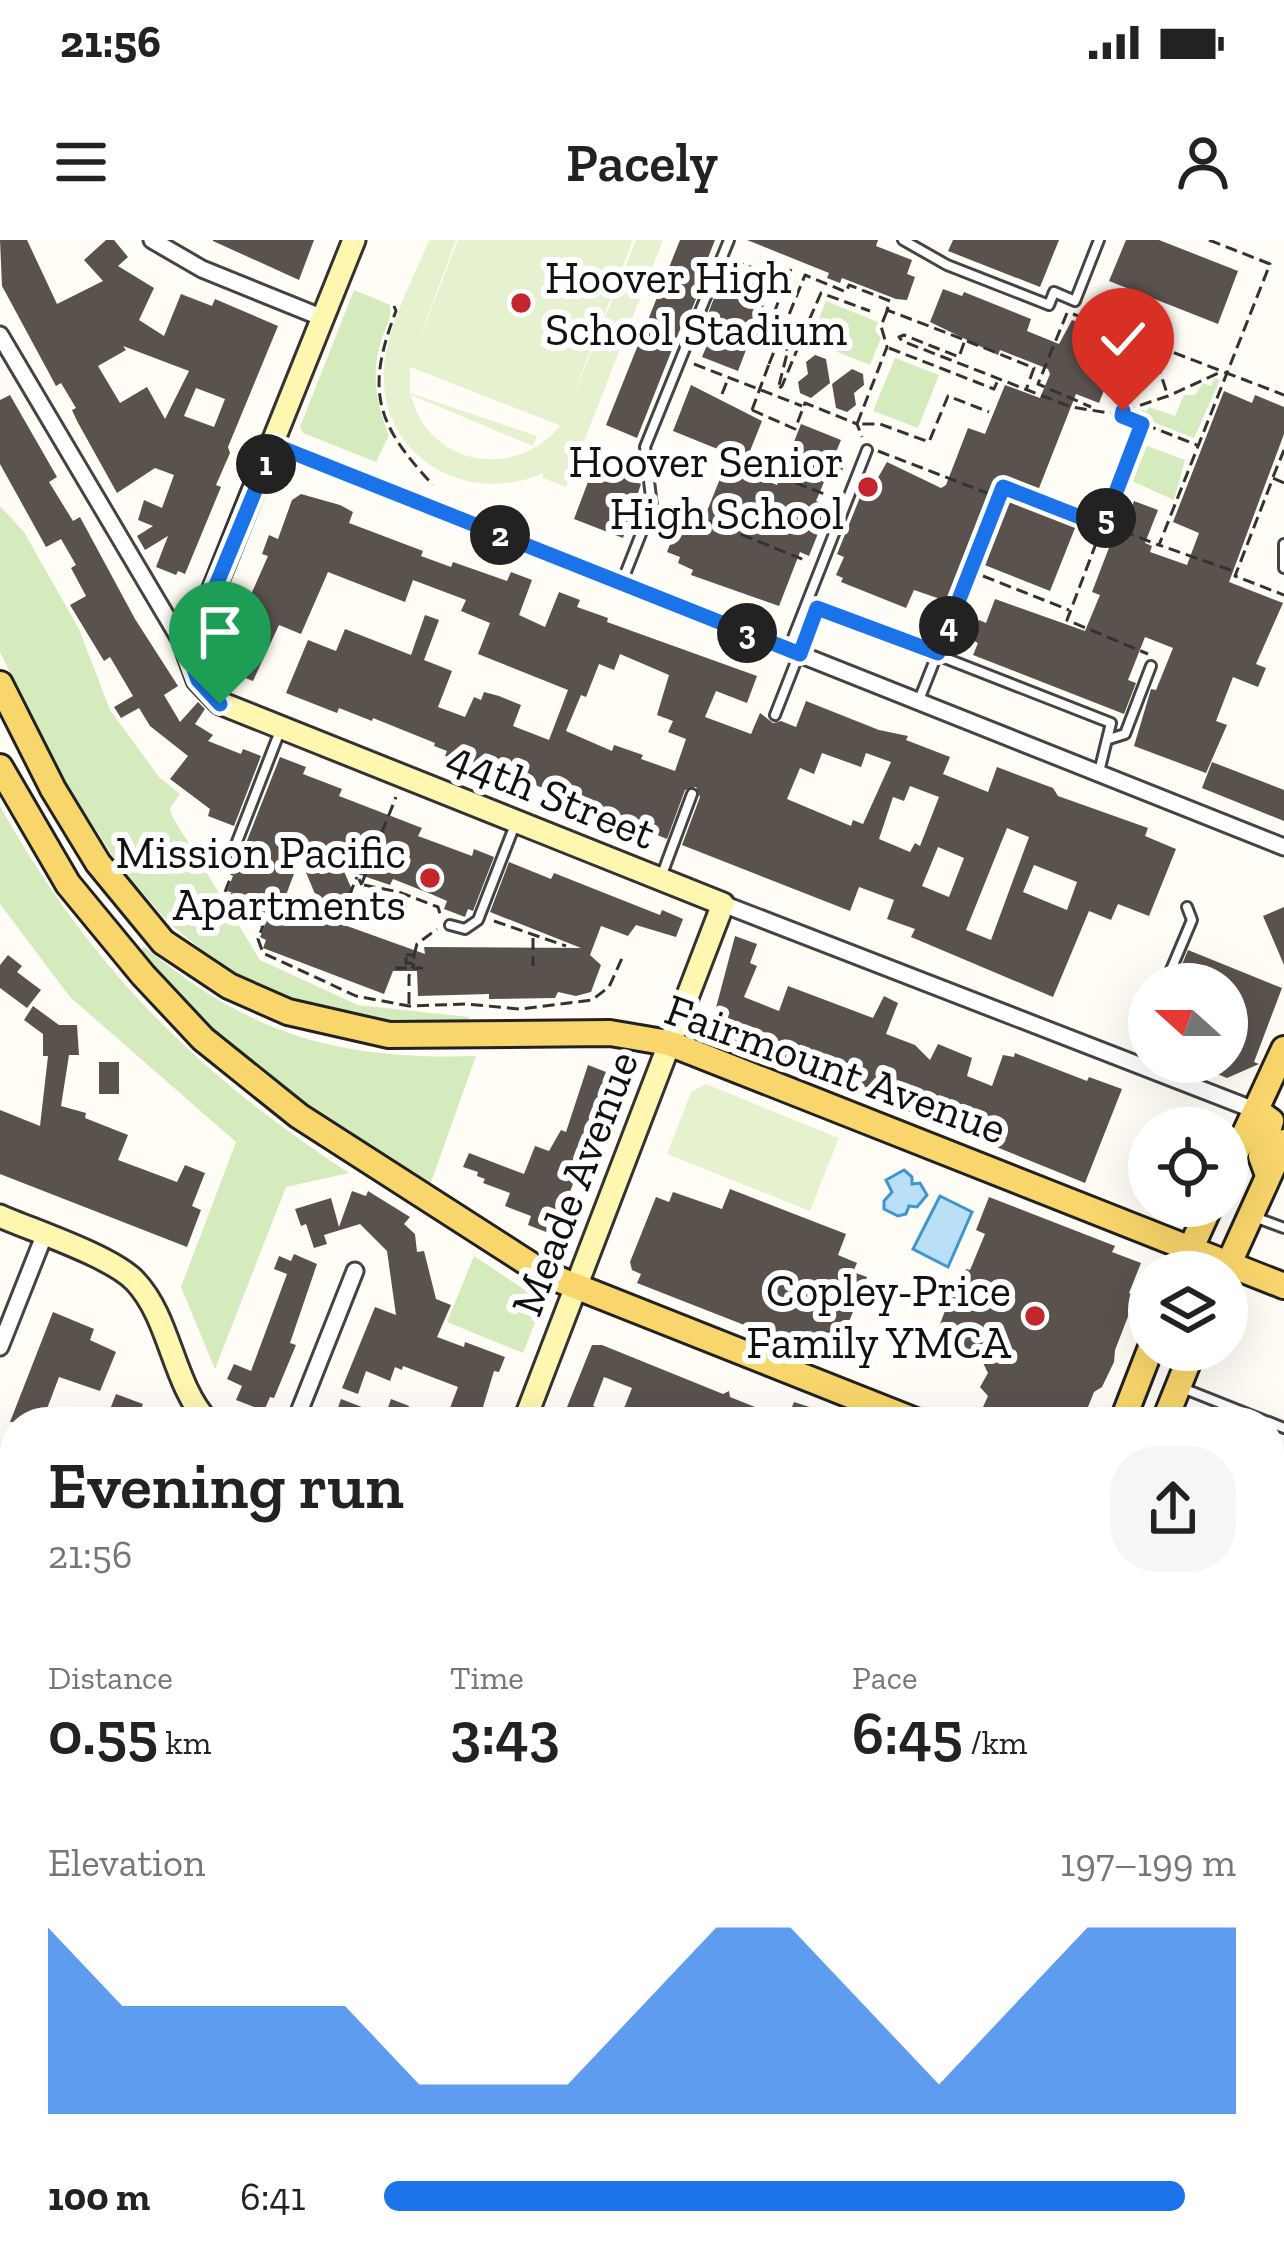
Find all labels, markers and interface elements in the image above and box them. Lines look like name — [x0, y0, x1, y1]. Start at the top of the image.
text: 21:56 — [60, 15, 161, 69]
icon: menu — [48, 129, 114, 195]
icon: person — [1170, 129, 1236, 195]
text: Pacely — [566, 130, 718, 195]
place label: Hoover High School Stadium — [545, 251, 847, 357]
pin — [1072, 288, 1174, 411]
marker: Hoover High School Stadium — [508, 290, 534, 316]
icon: check — [1090, 306, 1156, 372]
pin: 1 — [236, 434, 296, 494]
place label: Hoover Senior High School — [568, 435, 844, 541]
text: 1 — [259, 444, 273, 483]
marker: Hoover Senior High School — [855, 474, 881, 500]
pin: 5 — [1076, 488, 1136, 548]
text: 5 — [1097, 498, 1115, 537]
pin: 2 — [470, 505, 530, 565]
text: 2 — [491, 515, 509, 554]
pin — [169, 581, 271, 704]
pin: 4 — [919, 596, 979, 656]
icon: arrive — [187, 599, 253, 665]
pin: 3 — [717, 603, 777, 663]
text: 4 — [940, 606, 958, 645]
text: 3 — [738, 613, 756, 652]
street label: 44th Street — [440, 729, 663, 861]
place label: Mission Pacific Apartments — [116, 826, 406, 932]
marker: Mission Pacific Apartments — [417, 865, 443, 891]
north arrow — [1128, 963, 1248, 1083]
map controls — [1128, 963, 1248, 1371]
street label: Fairmount Avenue — [658, 982, 1013, 1156]
street label: Meade Avenue — [500, 1044, 650, 1323]
button: locate — [1128, 1107, 1248, 1227]
button: layers — [1128, 1251, 1248, 1371]
place label: Copley-Price Family YMCA — [746, 1264, 1012, 1370]
marker: Copley-Price Family YMCA — [1022, 1303, 1048, 1329]
text: Evening run — [48, 1446, 404, 1525]
button: share — [1110, 1446, 1236, 1572]
text: 21:56 — [48, 1531, 133, 1578]
text: Distance — [48, 1658, 173, 1697]
text: Time — [450, 1658, 524, 1697]
text: Pace — [852, 1658, 917, 1697]
text: 0.55 — [48, 1697, 158, 1769]
text: 3:43 — [450, 1697, 560, 1769]
text: 6:45 — [852, 1697, 963, 1769]
text: km — [158, 1723, 211, 1762]
text: /km — [963, 1723, 1027, 1762]
text: Elevation — [48, 1839, 205, 1886]
text: 197–199 m — [1060, 1839, 1236, 1886]
text: 100 m — [48, 2173, 150, 2220]
text: 6:41 — [240, 2173, 305, 2220]

